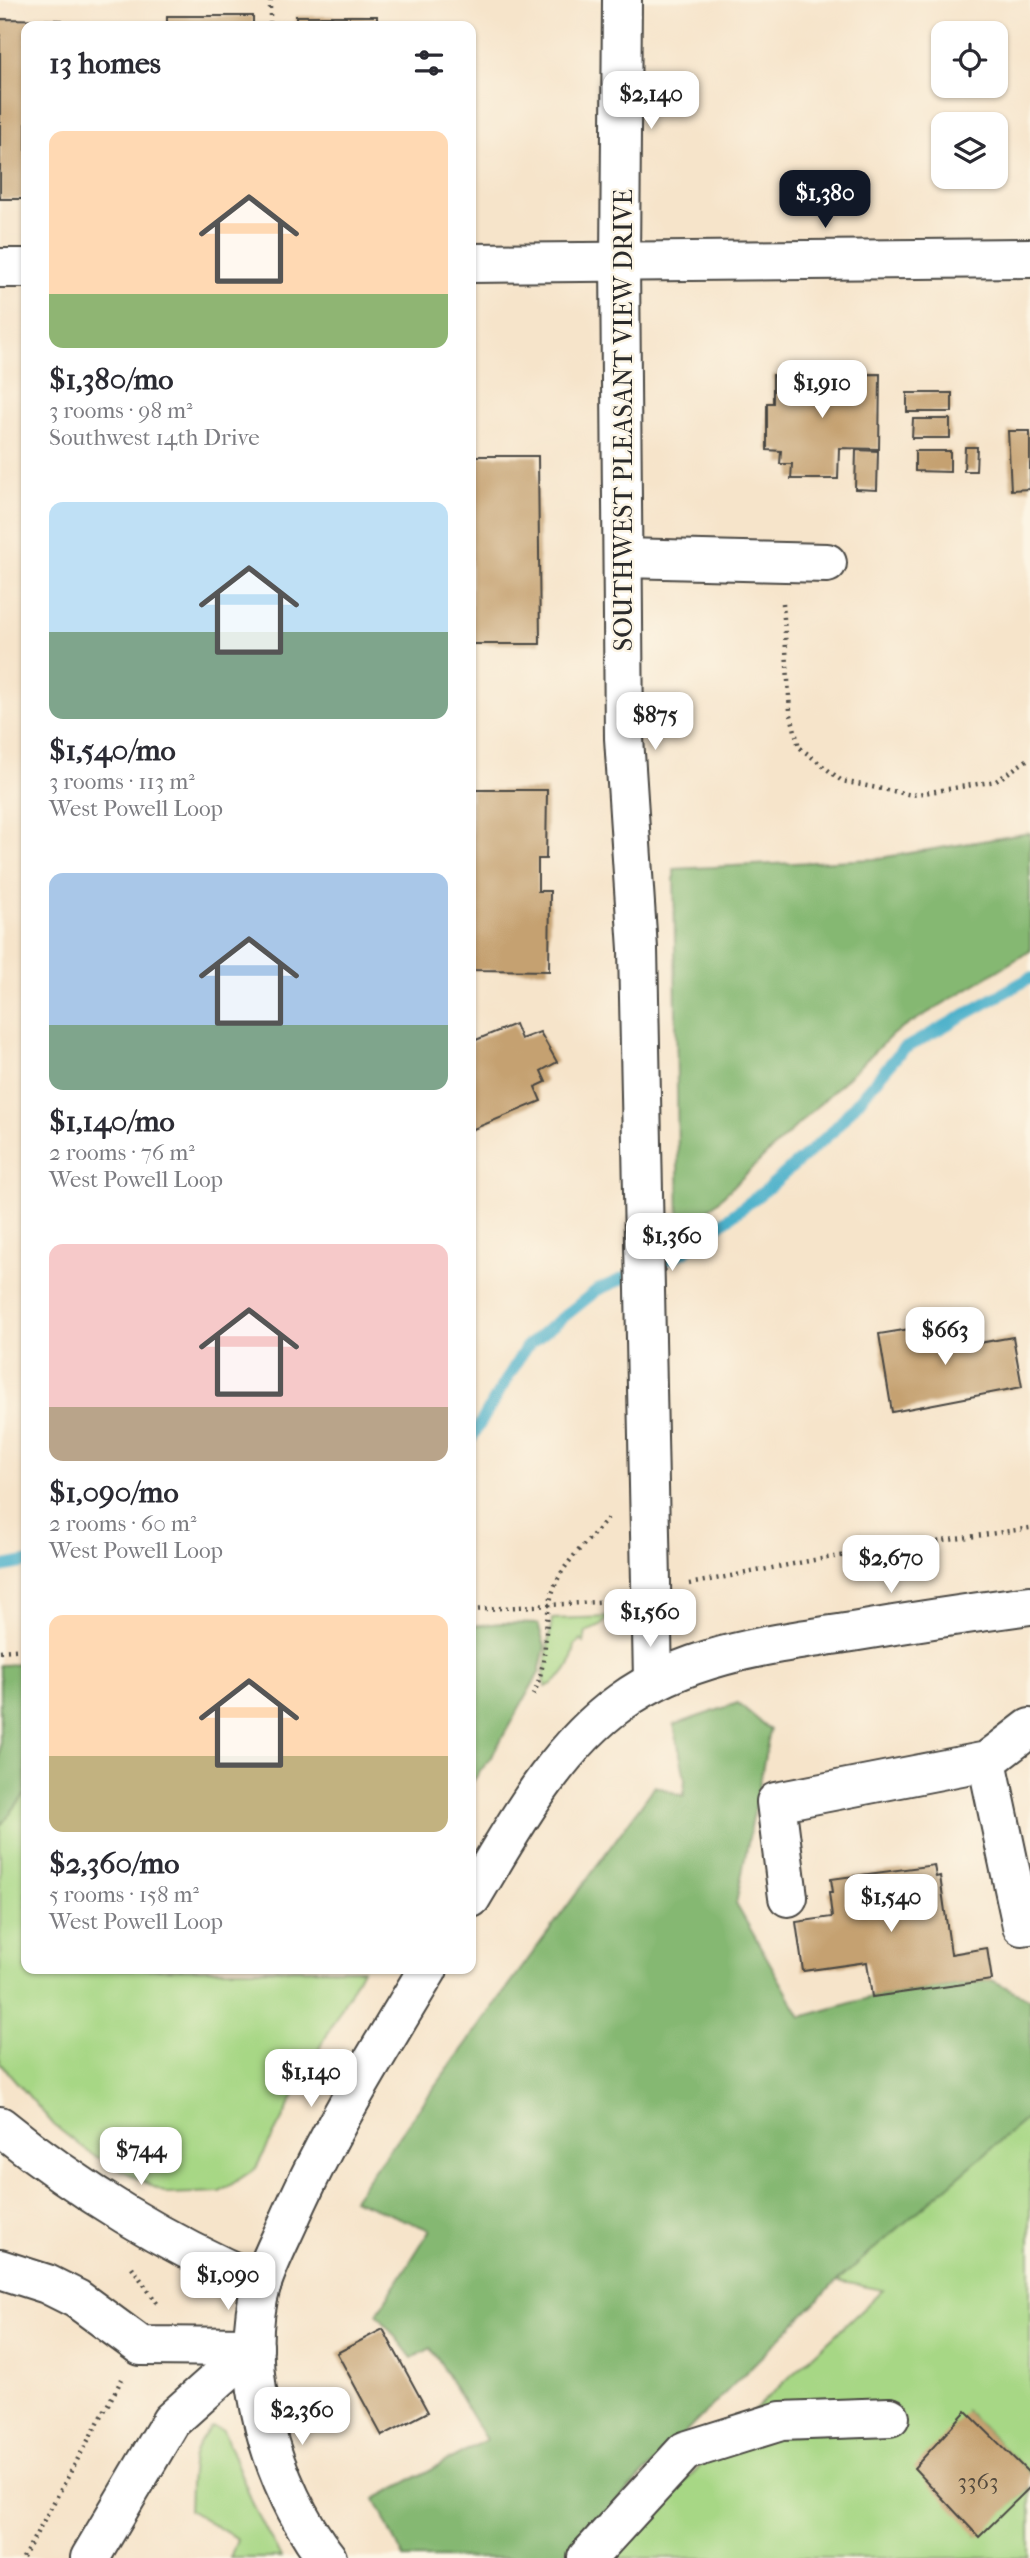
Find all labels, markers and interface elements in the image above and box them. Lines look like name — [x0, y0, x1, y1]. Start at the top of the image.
map controls — [931, 21, 1008, 189]
button: locate — [931, 21, 1008, 98]
icon: filters — [410, 44, 448, 82]
text: 13 homes — [49, 46, 161, 81]
pin: $2,140 — [594, 72, 708, 131]
text: $2,140 — [619, 80, 683, 107]
button: layers — [931, 112, 1008, 189]
pin: $1,380 — [768, 170, 882, 230]
icon: home — [186, 176, 312, 302]
text: $1,380 — [795, 179, 855, 206]
street label: SOUTHWEST PLEASANT VIEW DRIVE — [608, 189, 639, 651]
pin: $1,910 — [765, 360, 879, 420]
text: $1,380/mo — [49, 362, 174, 397]
text: $1,910 — [793, 369, 851, 396]
text: 3 rooms · 98 m² — [49, 397, 193, 424]
text: Southwest 14th Drive — [49, 424, 260, 451]
icon: home — [186, 547, 312, 673]
pin: $875 — [614, 692, 696, 752]
text: $875 — [632, 701, 678, 728]
text: $1,540/mo — [49, 733, 176, 768]
text: 3 rooms · 113 m² — [49, 768, 195, 795]
text: West Powell Loop — [49, 795, 223, 822]
icon: home — [186, 918, 312, 1044]
text: $1,140/mo — [49, 1104, 175, 1139]
text: 2 rooms · 76 m² — [49, 1139, 195, 1166]
text: West Powell Loop — [49, 1166, 223, 1193]
pin: $1,360 — [615, 1214, 729, 1273]
text: $1,360 — [642, 1222, 702, 1249]
icon: home — [186, 1289, 312, 1415]
pin: $663 — [904, 1308, 986, 1367]
text: $663 — [922, 1316, 969, 1343]
text: $1,090/mo — [49, 1475, 179, 1510]
text: 2 rooms · 60 m² — [49, 1510, 196, 1537]
pin: $2,670 — [834, 1536, 948, 1595]
text: West Powell Loop — [49, 1537, 223, 1564]
text: $2,670 — [858, 1544, 924, 1571]
pin: $1,560 — [593, 1590, 707, 1649]
text: $1,560 — [620, 1598, 680, 1625]
icon: home — [186, 1660, 312, 1786]
text: $2,360/mo — [49, 1846, 179, 1881]
pin: $1,540 — [834, 1874, 948, 1934]
text: 5 rooms · 158 m² — [49, 1881, 199, 1908]
text: $1,540 — [861, 1883, 921, 1910]
text: West Powell Loop — [49, 1908, 223, 1935]
pin: $1,140 — [254, 2050, 368, 2109]
text: $1,140 — [281, 2058, 341, 2085]
pin: $744 — [100, 2128, 182, 2187]
text: $744 — [116, 2136, 166, 2163]
pin: $1,090 — [171, 2252, 285, 2312]
text: $1,090 — [196, 2261, 260, 2288]
pin: $2,360 — [245, 2388, 359, 2447]
text: $2,360 — [270, 2396, 334, 2423]
house number: 3363 — [958, 2468, 998, 2495]

